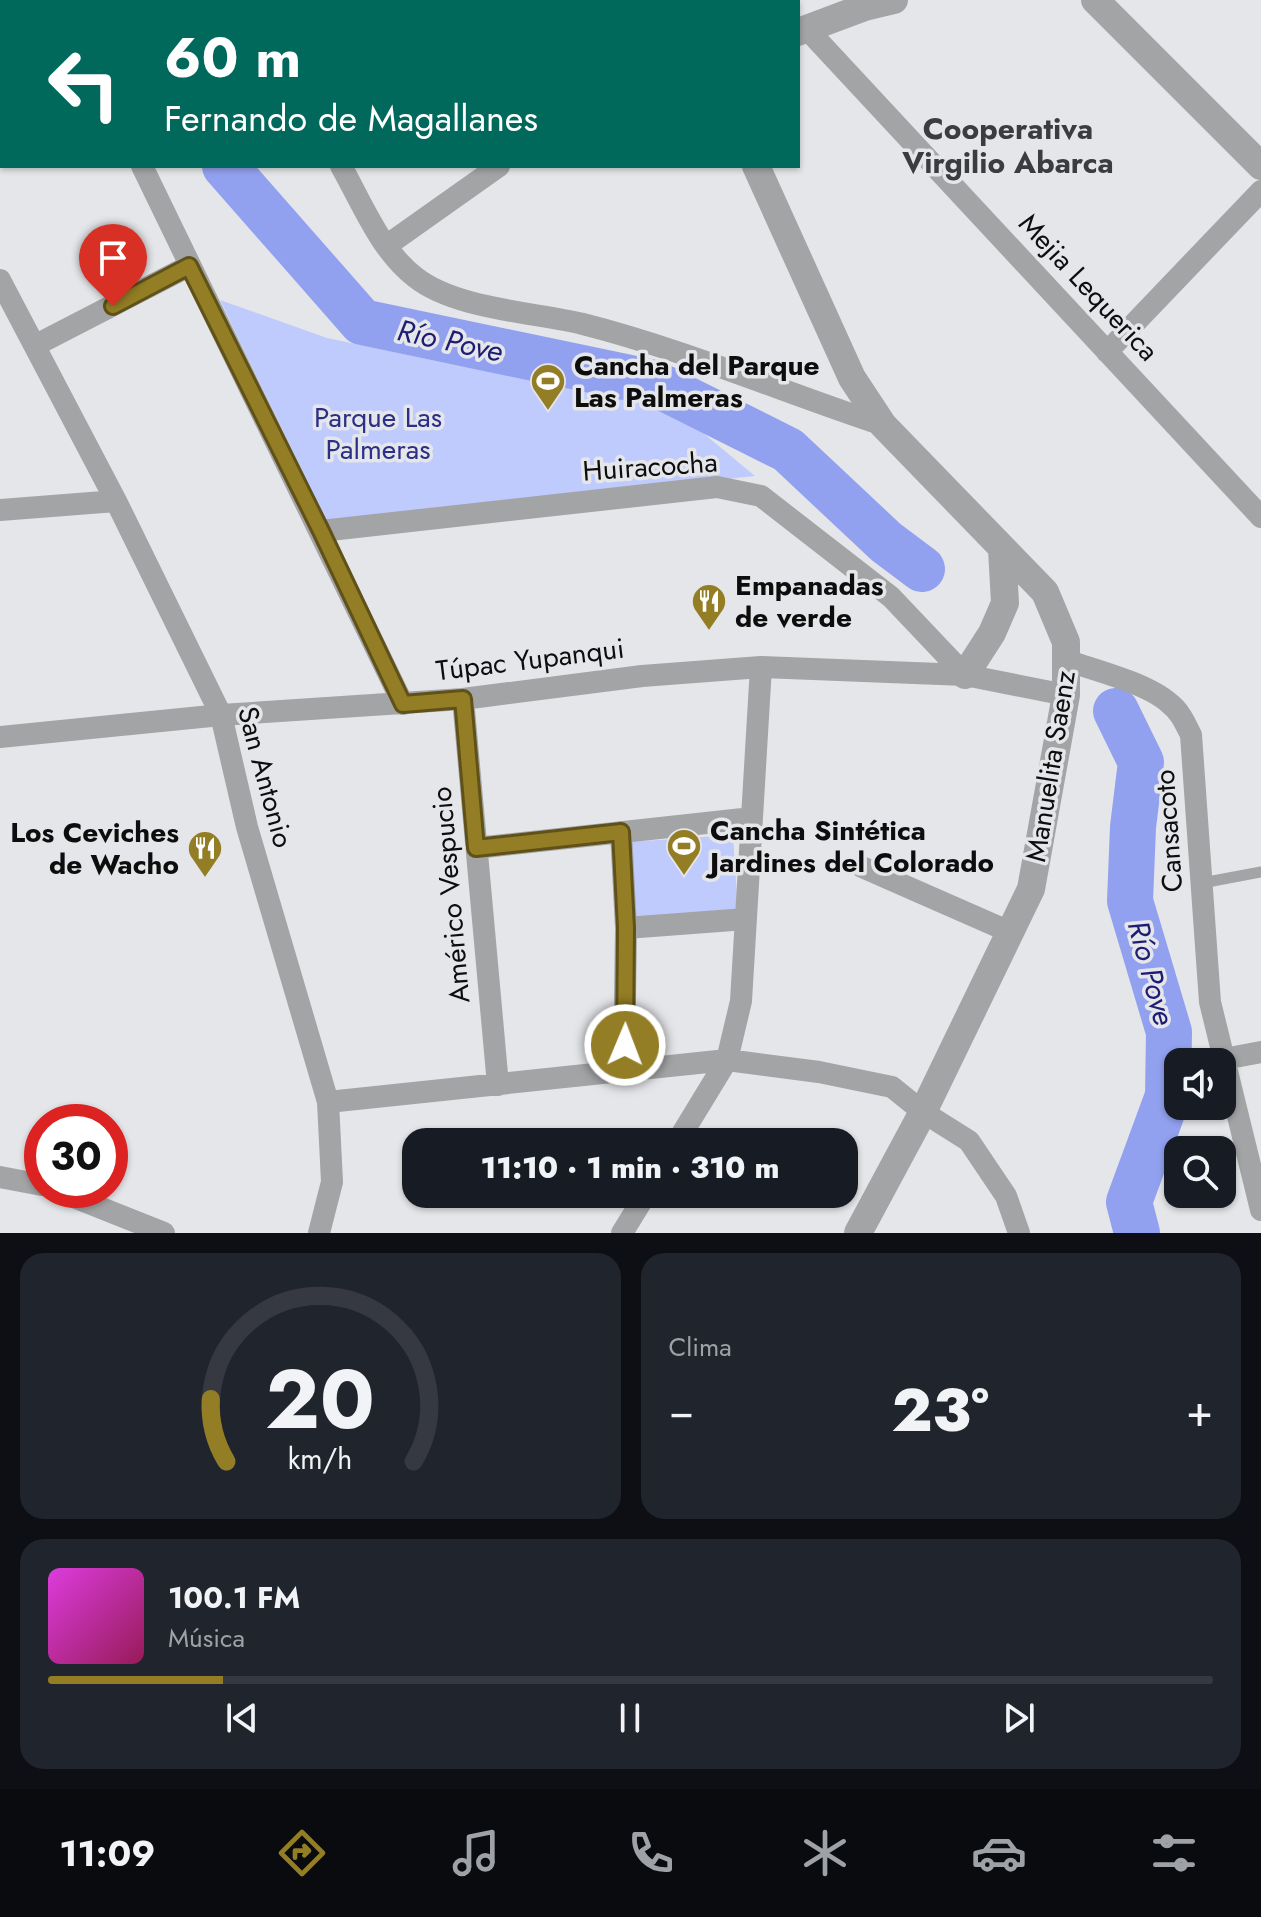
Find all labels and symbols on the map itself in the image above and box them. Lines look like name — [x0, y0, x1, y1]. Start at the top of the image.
district label: Cooperativa Virgilio Abarca — [901, 107, 1114, 184]
street label: Mejia Lequerica — [1009, 204, 1168, 370]
pin — [79, 224, 147, 306]
water label: Río Pove — [393, 308, 507, 373]
place label: Cancha del Parque Las Palmeras — [574, 345, 820, 418]
sports icon: Cancha del Parque Las Palmeras — [529, 362, 567, 412]
park label: Parque Las Palmeras — [314, 397, 442, 470]
street label: Huiracocha — [581, 441, 719, 492]
place label: Empanadas de verde — [735, 565, 884, 638]
restaurant icon: Empanadas de verde — [690, 582, 728, 632]
street label: Túpac Yupanqui — [434, 628, 626, 691]
street label: Manuelita Saenz — [1015, 667, 1086, 865]
street label: San Antonio — [227, 702, 304, 852]
street label: Cansacoto — [1144, 768, 1193, 894]
street label: Américo Vespucio — [421, 785, 480, 1005]
place label: Cancha Sintética Jardines del Colorado — [705, 810, 994, 883]
place label: Los Ceviches de Wacho — [10, 812, 179, 885]
sports icon: Cancha Sintética Jardines del Colorado — [665, 827, 703, 877]
restaurant icon: Los Ceviches de Wacho — [186, 829, 224, 879]
water label: Río Pove — [1117, 916, 1186, 1030]
position arrow — [583, 1003, 667, 1087]
speed limit sign: 30 — [24, 1104, 128, 1208]

